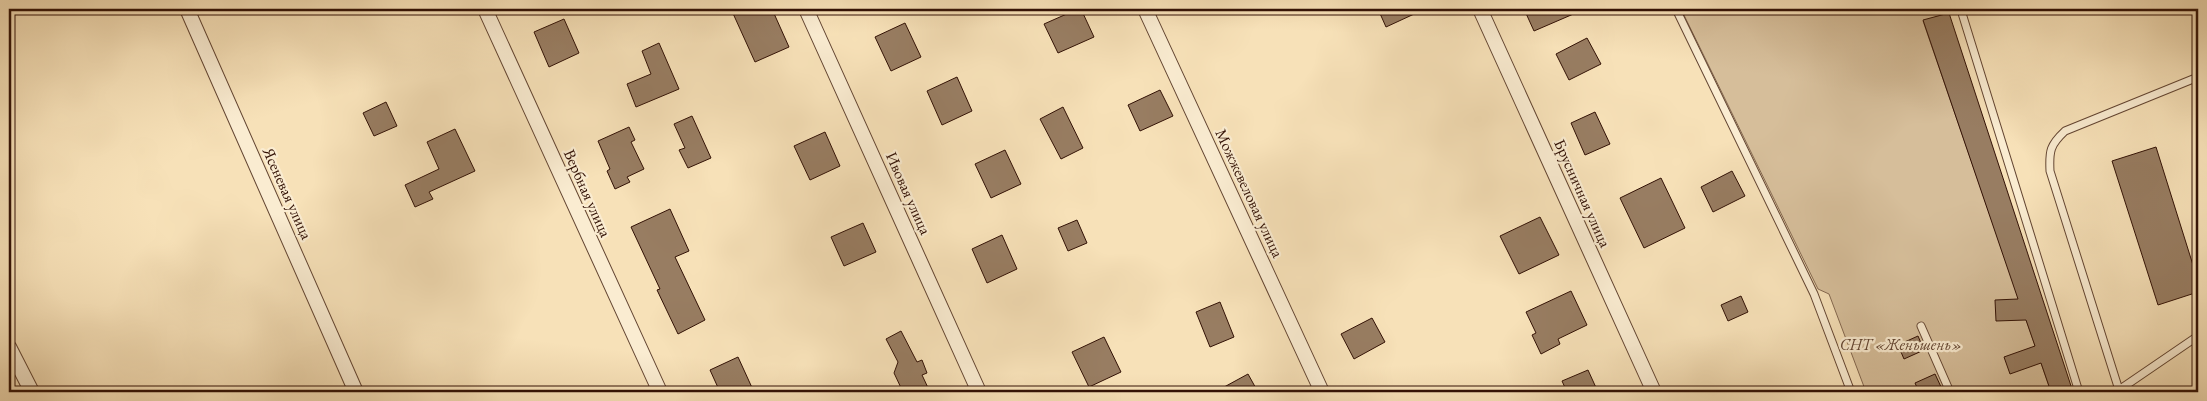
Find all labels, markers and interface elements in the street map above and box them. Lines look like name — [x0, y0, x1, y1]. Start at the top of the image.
street label: Можжевеловая улица — [1211, 126, 1289, 261]
street label: Брусничная улица — [1549, 136, 1616, 251]
street label: Ясеневая улица — [257, 143, 317, 243]
street label: Вербная улица — [559, 146, 616, 241]
street label: Ивовая улица — [881, 149, 936, 238]
park label: СНТ «Женьшень» — [1840, 334, 1962, 355]

